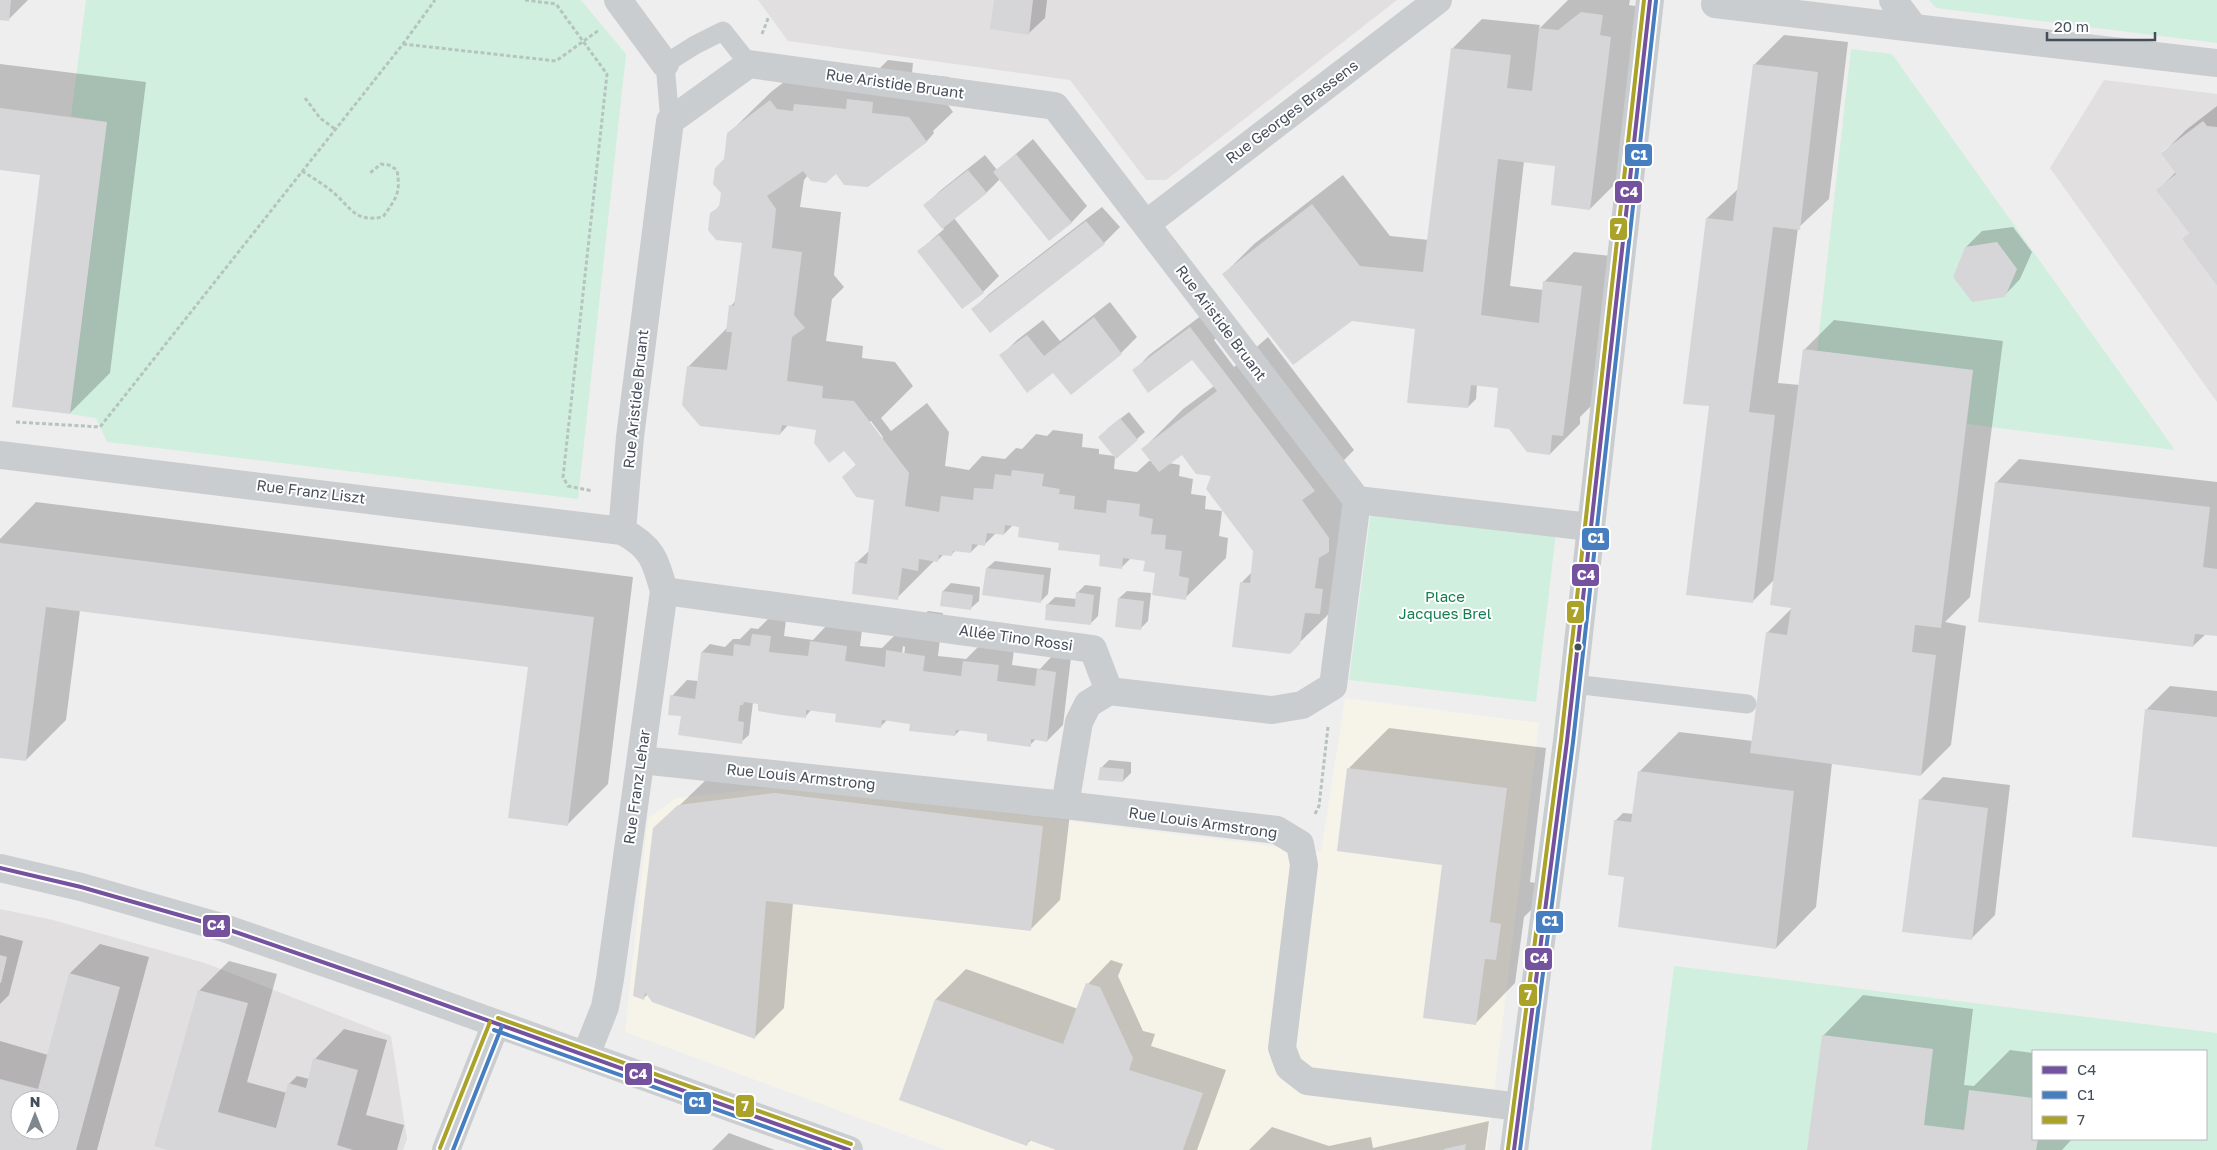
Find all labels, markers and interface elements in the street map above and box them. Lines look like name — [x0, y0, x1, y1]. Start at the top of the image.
scale bar — [2047, 10, 2154, 42]
text: 20 m — [2054, 17, 2089, 35]
street label: Rue Georges Brassens — [1222, 56, 1361, 167]
street label: Rue Aristide Bruant — [825, 64, 965, 102]
line badge: C1 — [1624, 143, 1653, 167]
text: C1 — [1630, 146, 1648, 163]
line badge: C4 — [1614, 180, 1643, 204]
text: C4 — [1620, 183, 1639, 200]
line badge: 7 — [1609, 217, 1628, 241]
text: 7 — [1614, 220, 1622, 237]
street label: Rue Aristide Bruant — [1173, 261, 1271, 384]
street label: Rue Aristide Bruant — [619, 329, 651, 469]
street label: Rue Franz Liszt — [256, 475, 367, 507]
line badge: C1 — [1581, 527, 1610, 551]
text: C1 — [1587, 529, 1605, 546]
line badge: C4 — [1571, 563, 1600, 587]
text: C4 — [1577, 566, 1596, 583]
park label: Place Jacques Brel — [1399, 587, 1492, 622]
line badge: 7 — [1566, 600, 1585, 624]
text: 7 — [1571, 603, 1579, 620]
street label: Allée Tino Rossi — [958, 620, 1074, 654]
unlabelled marker — [1573, 642, 1583, 652]
street label: Rue Franz Lehar — [619, 728, 653, 845]
street label: Rue Louis Armstrong — [726, 759, 877, 793]
street label: Rue Louis Armstrong — [1128, 803, 1279, 841]
line badge: C1 — [1535, 910, 1564, 934]
text: C1 — [1541, 912, 1559, 929]
line badge: C4 — [202, 914, 231, 938]
text: C4 — [207, 916, 226, 933]
line badge: C4 — [1524, 947, 1553, 971]
text: C4 — [1530, 949, 1549, 966]
line badge: 7 — [1518, 983, 1538, 1007]
text: 7 — [1524, 986, 1532, 1003]
legend — [2032, 1050, 2207, 1140]
text: C4 — [2077, 1060, 2096, 1078]
line badge: C4 — [624, 1062, 653, 1086]
text: C4 — [629, 1065, 648, 1082]
text: C1 — [2077, 1085, 2094, 1103]
north arrow — [10, 1090, 60, 1140]
line badge: C1 — [683, 1091, 712, 1115]
text: N — [30, 1093, 40, 1110]
text: C1 — [688, 1093, 706, 1110]
line badge: 7 — [735, 1094, 755, 1118]
text: 7 — [741, 1097, 749, 1114]
text: 7 — [2077, 1110, 2085, 1128]

